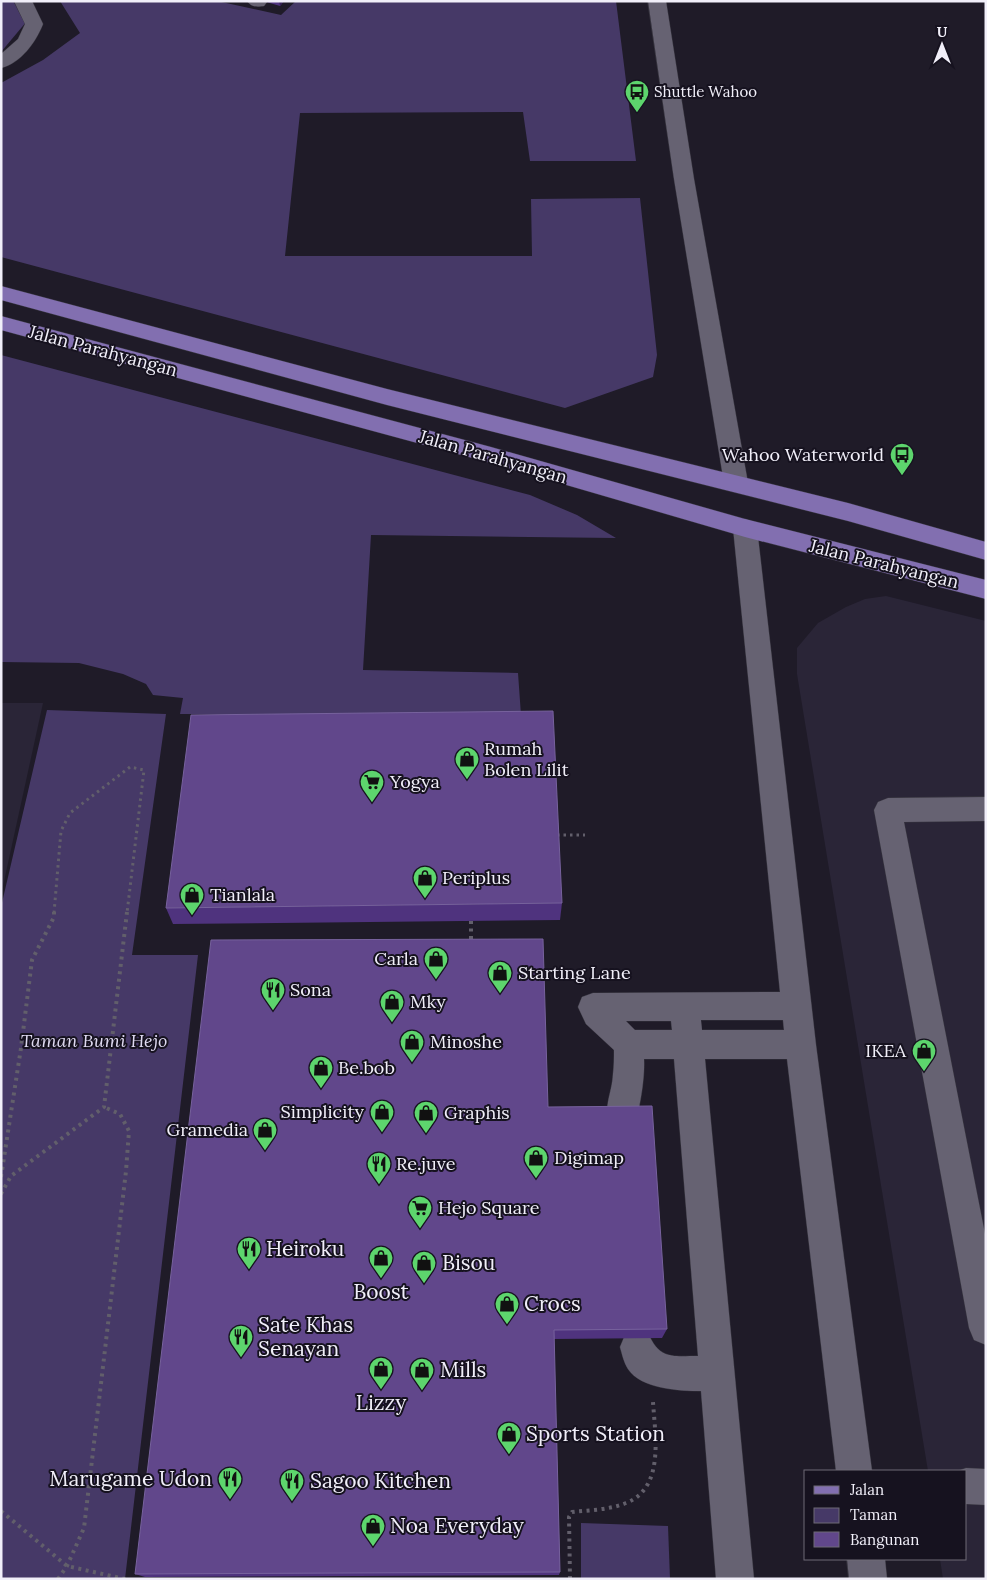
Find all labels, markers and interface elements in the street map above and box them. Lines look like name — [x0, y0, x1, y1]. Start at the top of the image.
north arrow — [917, 20, 967, 70]
text: U — [937, 23, 948, 41]
bus stop icon: Shuttle Wahoo — [624, 79, 650, 113]
place label: Shuttle Wahoo — [654, 82, 757, 101]
street label: Jalan Parahyangan — [25, 319, 180, 381]
street label: Jalan Parahyangan — [415, 424, 570, 489]
bus stop icon: Wahoo Waterworld — [889, 442, 915, 476]
place label: Wahoo Waterworld — [722, 443, 884, 466]
street label: Jalan Parahyangan — [806, 534, 961, 593]
place label: Rumah Bolen Lilit — [484, 737, 569, 781]
shop icon: Rumah Bolen Lilit — [454, 746, 480, 780]
supermarket icon: Yogya — [359, 769, 385, 803]
place label: Yogya — [389, 770, 440, 793]
shop icon: Periplus — [412, 865, 438, 899]
place label: Periplus — [442, 866, 510, 889]
shop icon: Tianlala — [179, 882, 205, 916]
place label: Tianlala — [210, 883, 275, 906]
shop icon: Carla — [423, 946, 449, 980]
place label: Carla — [374, 947, 418, 970]
shop icon: Starting Lane — [487, 960, 513, 994]
place label: Starting Lane — [518, 961, 631, 984]
restaurant icon: Sona — [260, 977, 286, 1011]
place label: Sona — [290, 978, 331, 1001]
shop icon: Mky — [379, 989, 405, 1023]
place label: Mky — [410, 990, 446, 1013]
park label: Taman Bumi Hejo — [21, 1029, 167, 1052]
shop icon: Minoshe — [399, 1029, 425, 1063]
place label: Minoshe — [430, 1030, 502, 1053]
shop icon: IKEA — [911, 1038, 937, 1072]
place label: IKEA — [865, 1039, 907, 1062]
shop icon: Be.bob — [308, 1055, 334, 1089]
place label: Be.bob — [338, 1056, 395, 1079]
shop icon: Simplicity — [369, 1099, 395, 1133]
place label: Simplicity — [281, 1100, 364, 1123]
shop icon: Graphis — [413, 1100, 439, 1134]
place label: Graphis — [444, 1101, 510, 1124]
shop icon: Gramedia — [252, 1117, 278, 1151]
place label: Gramedia — [166, 1118, 248, 1141]
shop icon: Digimap — [523, 1145, 549, 1179]
place label: Digimap — [554, 1146, 624, 1169]
restaurant icon: Re.juve — [366, 1151, 392, 1185]
place label: Re.juve — [396, 1152, 456, 1175]
supermarket icon: Hejo Square — [407, 1195, 433, 1229]
place label: Hejo Square — [438, 1196, 540, 1219]
place label: Heiroku — [266, 1235, 344, 1262]
restaurant icon: Heiroku — [236, 1236, 262, 1270]
shop icon: Boost — [368, 1245, 394, 1279]
place label: Bisou — [442, 1249, 495, 1276]
shop icon: Bisou — [411, 1250, 437, 1284]
place label: Boost — [353, 1278, 410, 1305]
place label: Crocs — [524, 1290, 581, 1317]
shop icon: Crocs — [494, 1291, 520, 1325]
place label: Sate Khas Senayan — [258, 1311, 353, 1362]
restaurant icon: Sate Khas Senayan — [228, 1324, 254, 1358]
shop icon: Lizzy — [368, 1356, 394, 1390]
place label: Mills — [440, 1356, 486, 1383]
shop icon: Mills — [409, 1357, 435, 1391]
place label: Lizzy — [356, 1389, 406, 1416]
place label: Sports Station — [526, 1420, 665, 1447]
shop icon: Sports Station — [496, 1421, 522, 1455]
place label: Marugame Udon — [49, 1465, 212, 1492]
restaurant icon: Marugame Udon — [217, 1466, 243, 1500]
place label: Sagoo Kitchen — [310, 1467, 451, 1494]
restaurant icon: Sagoo Kitchen — [279, 1468, 305, 1502]
legend — [804, 1470, 967, 1560]
text: Jalan — [849, 1480, 884, 1499]
text: Taman — [850, 1505, 897, 1524]
place label: Noa Everyday — [390, 1512, 524, 1539]
shop icon: Noa Everyday — [360, 1513, 386, 1547]
text: Bangunan — [850, 1530, 919, 1549]

